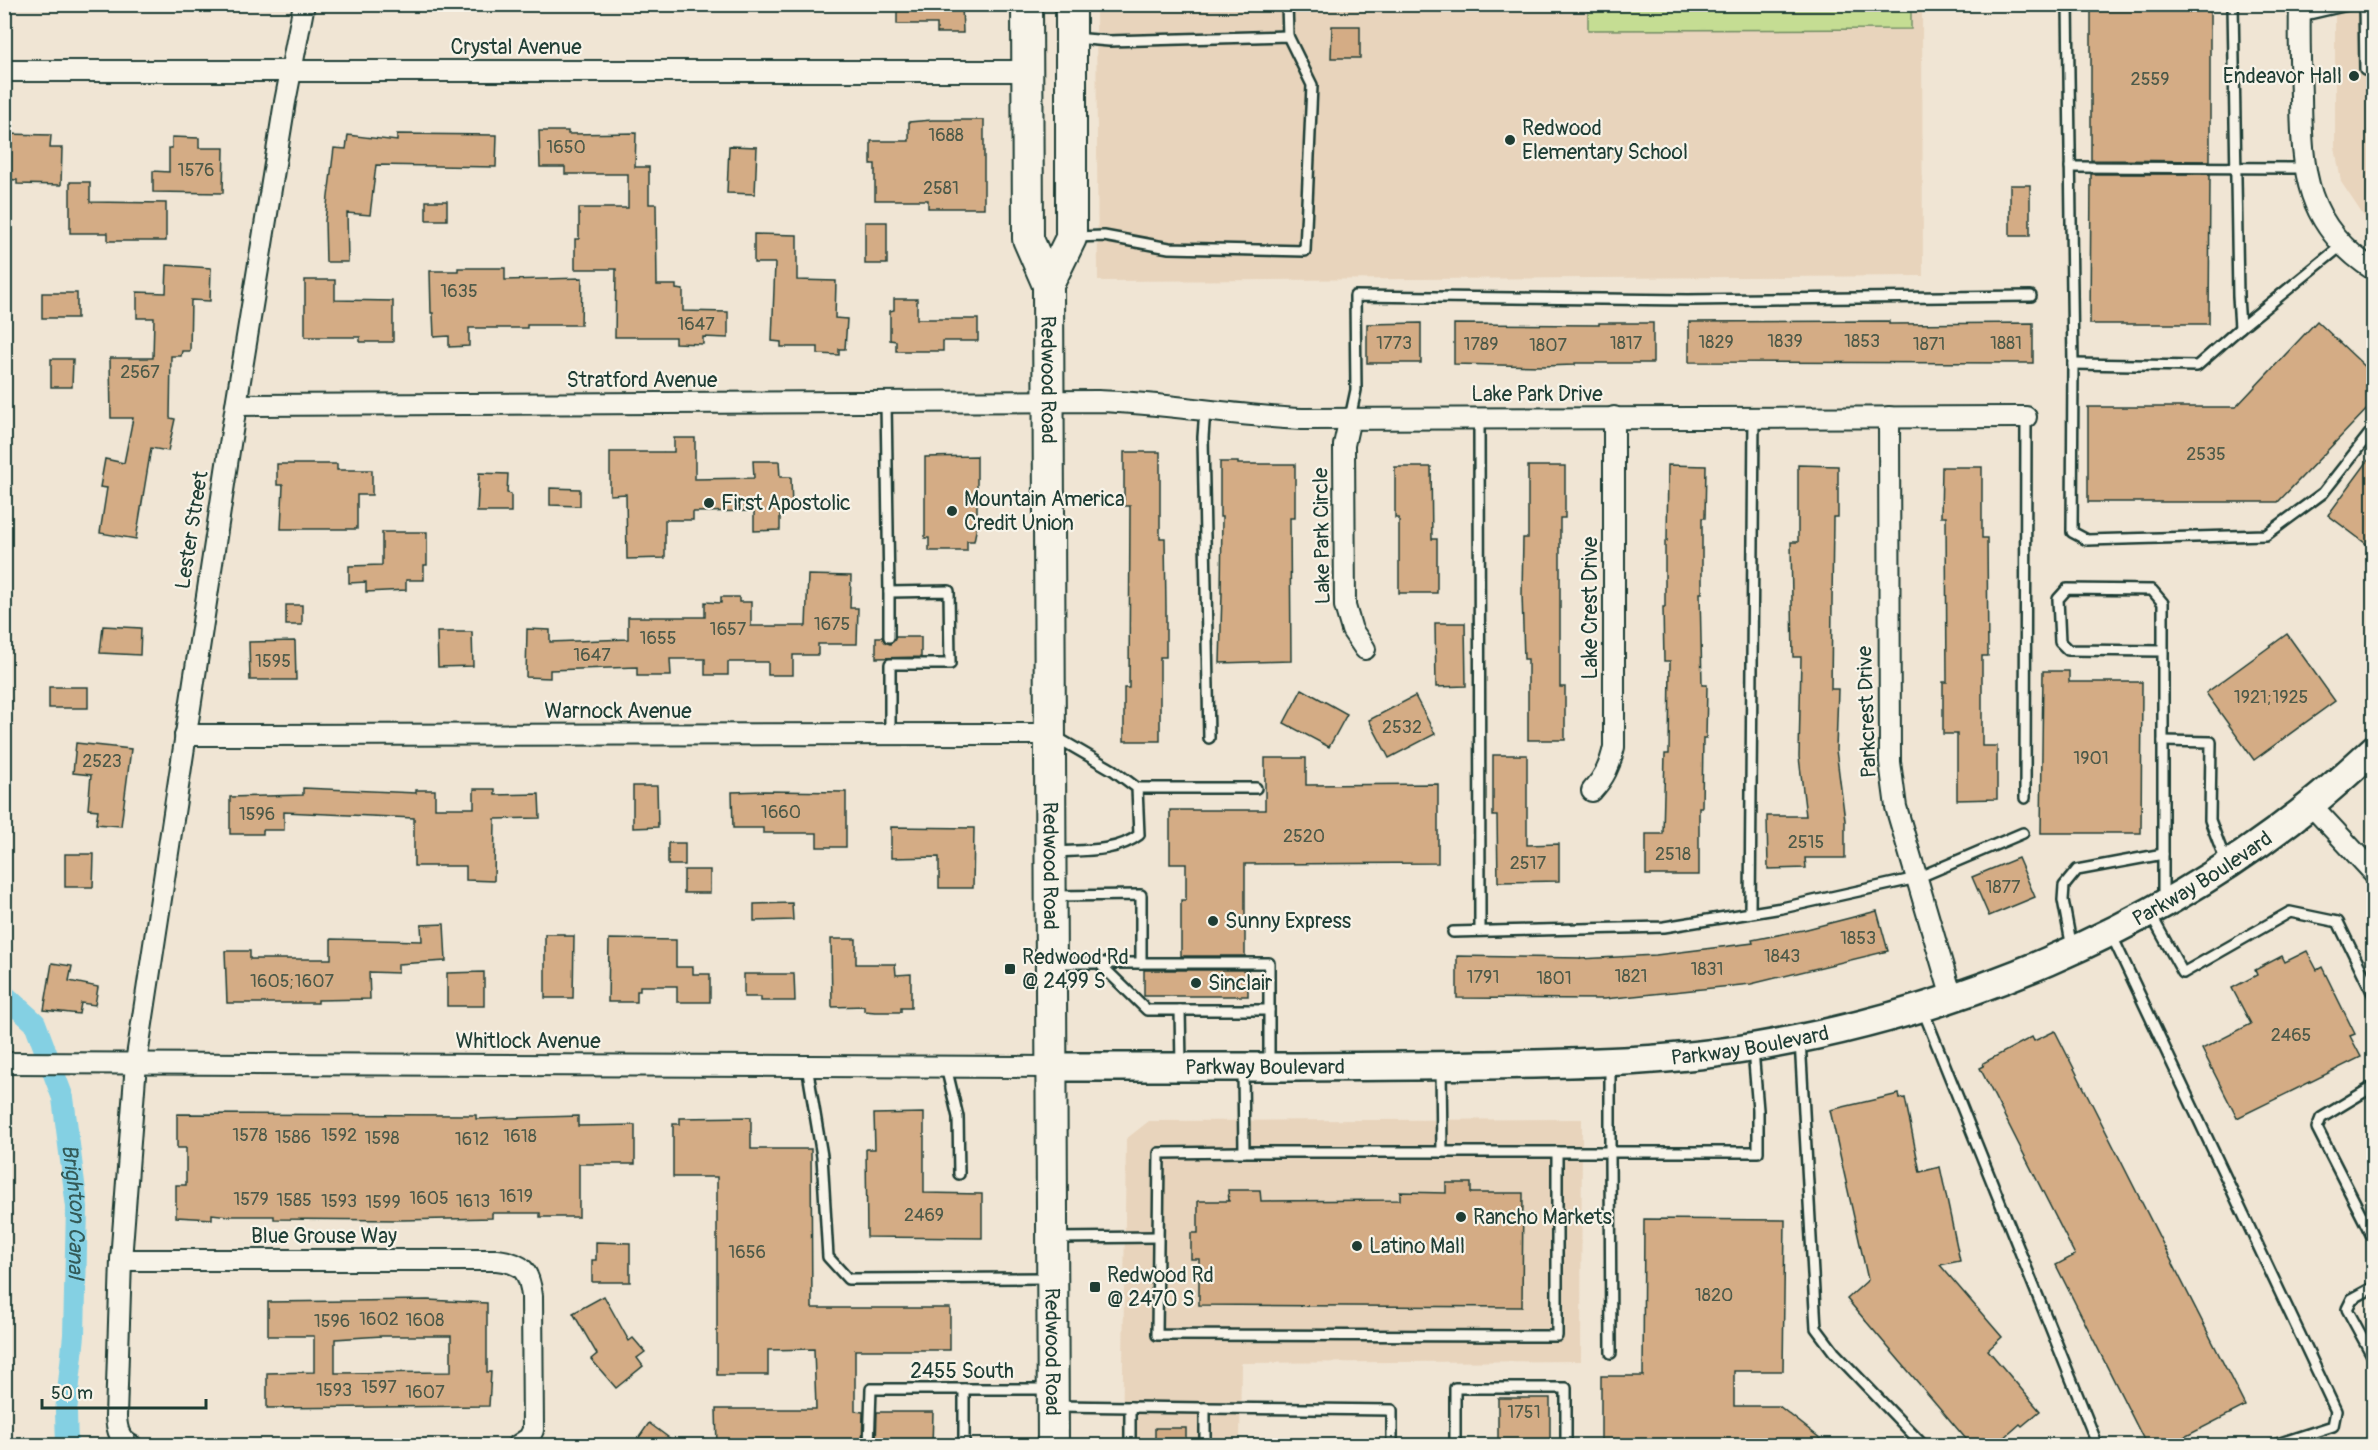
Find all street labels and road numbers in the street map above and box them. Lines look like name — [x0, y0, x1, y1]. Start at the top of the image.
street label: Crystal Avenue — [450, 34, 582, 61]
street label: Redwood Road — [1035, 316, 1062, 444]
street label: Stratford Avenue — [567, 367, 718, 394]
street label: Lake Park Drive — [1471, 381, 1603, 408]
street label: Lake Park Circle — [1307, 467, 1337, 605]
street label: Lester Street — [169, 468, 215, 591]
street label: Lake Crest Drive — [1577, 536, 1604, 679]
street label: Parkcrest Drive — [1851, 645, 1883, 778]
street label: Warnock Avenue — [544, 698, 692, 725]
street label: Redwood Road — [1037, 802, 1064, 930]
street label: Parkway Boulevard — [2127, 825, 2278, 932]
street label: Parkway Boulevard — [1670, 1019, 1832, 1071]
street label: Whitlock Avenue — [455, 1028, 601, 1055]
street label: Parkway Boulevard — [1185, 1053, 1345, 1081]
street label: Blue Grouse Way — [251, 1223, 397, 1250]
street label: Redwood Road — [1039, 1288, 1066, 1416]
street label: 2455 South — [910, 1358, 1014, 1385]

